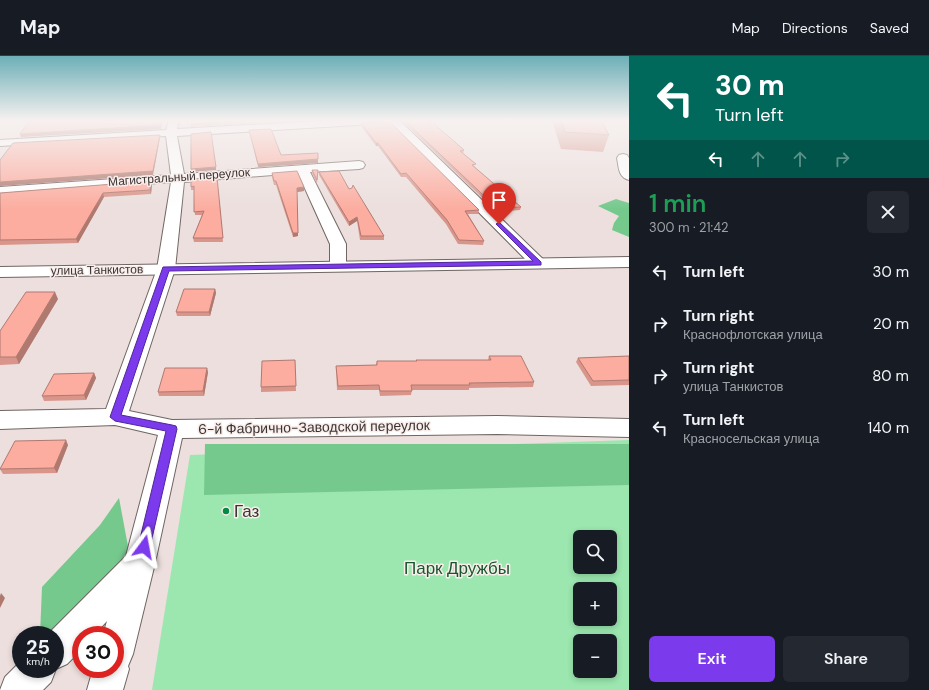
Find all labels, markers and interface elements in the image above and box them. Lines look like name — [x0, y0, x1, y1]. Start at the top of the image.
text: Map — [20, 15, 60, 40]
text: Map — [732, 19, 760, 37]
text: Directions — [782, 19, 848, 37]
text: Saved — [870, 19, 909, 37]
text: 30 m — [715, 67, 785, 104]
icon: left — [649, 72, 701, 124]
text: Turn left — [715, 103, 784, 127]
icon: left — [705, 148, 727, 170]
icon: ahead — [747, 148, 769, 170]
icon: ahead — [789, 148, 811, 170]
icon: right — [831, 148, 853, 170]
street label: Магистральный переулок — [107, 164, 251, 190]
pin — [482, 183, 516, 224]
text: 1 min — [649, 188, 706, 219]
icon: arrive — [488, 189, 510, 211]
button: close — [867, 191, 909, 233]
text: 300 m · 21:42 — [649, 219, 729, 236]
street label: улица Танкистов — [51, 261, 143, 279]
icon: left — [649, 261, 671, 283]
text: Turn left — [683, 262, 744, 282]
text: 30 m — [873, 262, 909, 282]
text: Turn right — [683, 306, 754, 326]
icon: right — [649, 313, 671, 335]
text: 20 m — [873, 314, 909, 334]
text: Краснофлотская улица — [683, 326, 823, 343]
text: Turn right — [683, 358, 754, 378]
icon: right — [649, 365, 671, 387]
text: 80 m — [872, 366, 909, 386]
text: улица Танкистов — [683, 378, 783, 395]
text: Turn left — [683, 410, 744, 430]
street label: 6-й Фабрично-Заводской переулок — [198, 416, 431, 438]
icon: left — [649, 417, 671, 439]
text: 140 m — [868, 418, 909, 438]
text: Красносельская улица — [683, 430, 820, 447]
place label: Газ — [234, 500, 260, 522]
marker: Газ — [221, 506, 231, 516]
position arrow — [123, 526, 165, 568]
map controls — [573, 530, 617, 678]
button: search — [573, 530, 617, 574]
park label: Парк Дружбы — [404, 557, 510, 579]
button: + — [573, 582, 617, 626]
speed limit sign: 30 — [72, 626, 124, 678]
text: 25 — [26, 634, 50, 660]
button: − — [573, 634, 617, 678]
button: Exit — [649, 636, 775, 682]
button: Share — [783, 636, 909, 682]
text: km/h — [26, 655, 50, 668]

